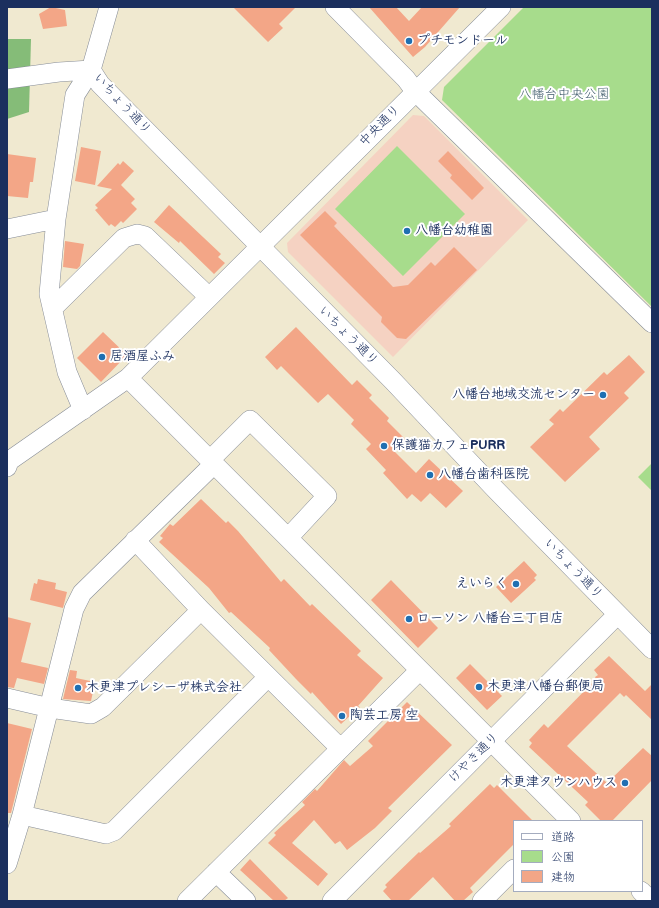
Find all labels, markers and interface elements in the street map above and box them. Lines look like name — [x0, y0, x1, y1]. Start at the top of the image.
place label: プチモンドール — [417, 33, 508, 49]
marker: プチモンドール — [404, 36, 414, 46]
street label: いちょう通り — [90, 70, 154, 138]
park label: 八幡台中央公園 — [519, 87, 609, 103]
street label: 中央通り — [356, 102, 404, 150]
place label: 八幡台幼稚園 — [415, 223, 493, 239]
marker: 八幡台幼稚園 — [402, 226, 412, 236]
street label: いちょう通り — [315, 303, 381, 369]
place label: 居酒屋ふみ — [110, 349, 175, 365]
marker: 居酒屋ふみ — [97, 352, 107, 362]
place label: 八幡台地域交流センター — [452, 387, 595, 403]
marker: 八幡台地域交流センター — [598, 390, 608, 400]
place label: 保護猫カフェPURR — [392, 438, 505, 454]
marker: 保護猫カフェPURR — [379, 441, 389, 451]
place label: 八幡台歯科医院 — [438, 467, 529, 483]
marker: 八幡台歯科医院 — [425, 470, 435, 480]
street label: いちょう通り — [540, 536, 606, 602]
place label: えいらく — [456, 576, 508, 592]
marker: えいらく — [511, 579, 521, 589]
place label: ローソン 八幡台三丁目店 — [417, 611, 564, 627]
marker: ローソン 八幡台三丁目店 — [404, 614, 414, 624]
place label: 木更津八幡台郵便局 — [487, 679, 604, 695]
place label: 木更津プレシーザ株式会社 — [86, 680, 242, 696]
marker: 木更津八幡台郵便局 — [474, 682, 484, 692]
marker: 木更津プレシーザ株式会社 — [73, 683, 83, 693]
place label: 陶芸工房 空 — [350, 708, 419, 724]
marker: 陶芸工房 空 — [337, 711, 347, 721]
street label: けやき通り — [446, 730, 502, 786]
place label: 木更津タウンハウス — [500, 775, 617, 791]
marker: 木更津タウンハウス — [620, 778, 630, 788]
legend — [513, 820, 643, 892]
text: 道路 — [551, 830, 575, 845]
text: 公園 — [551, 850, 575, 865]
text: 建物 — [551, 870, 575, 885]

